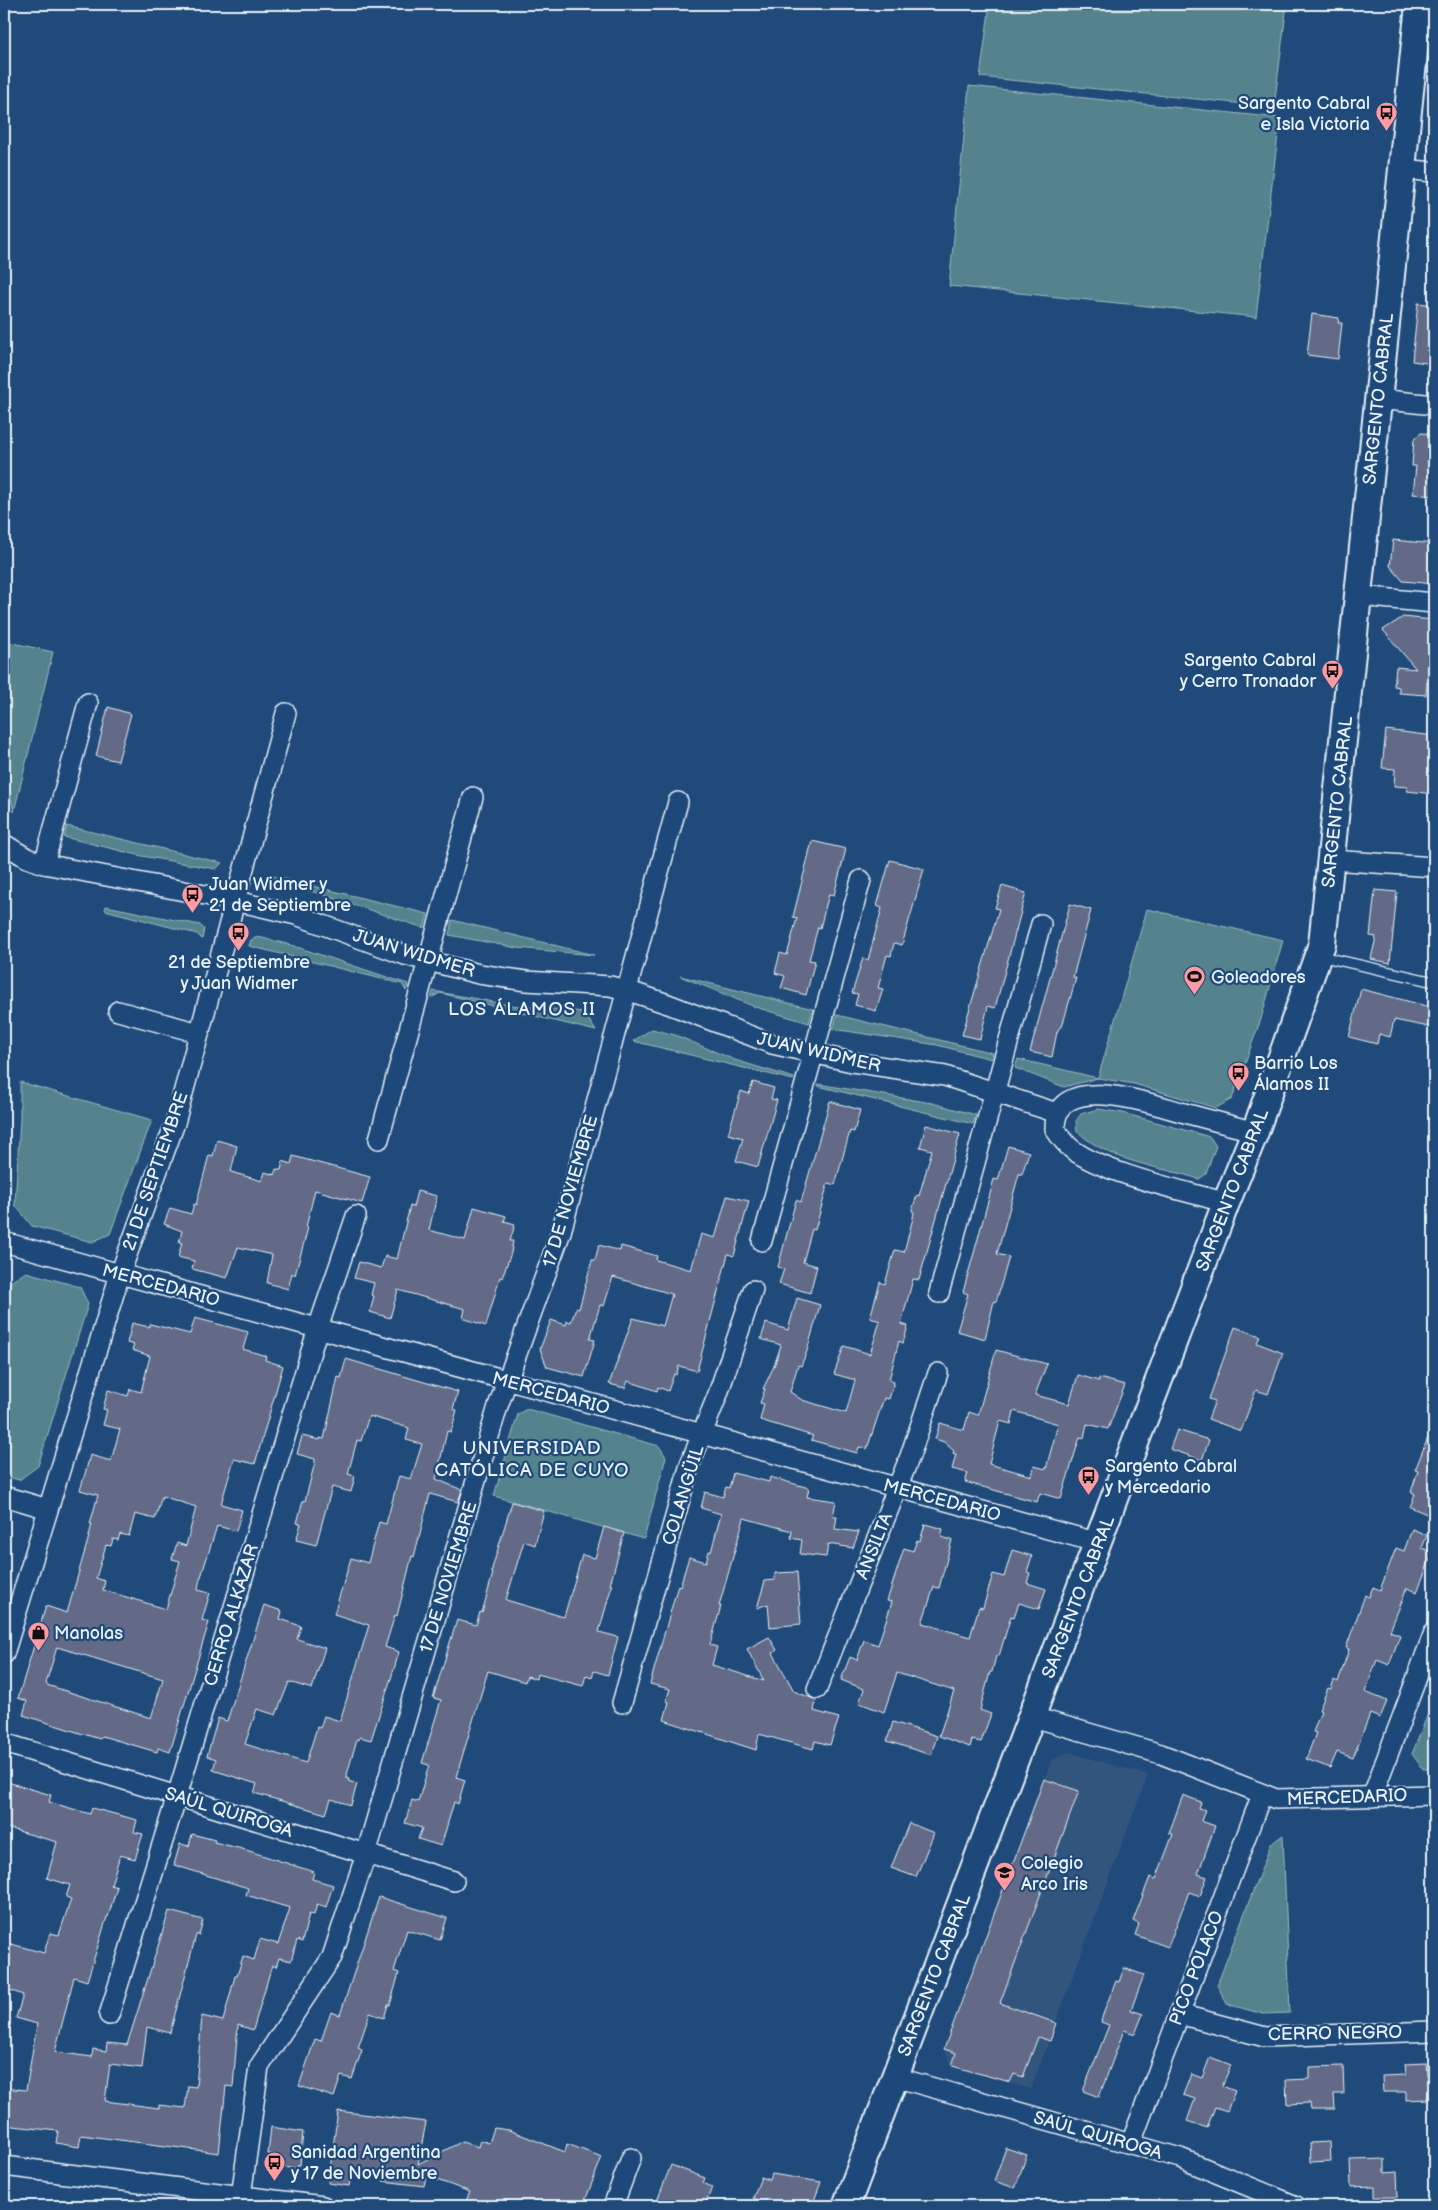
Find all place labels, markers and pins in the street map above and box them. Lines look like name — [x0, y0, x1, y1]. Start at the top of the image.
place label: Sargento Cabral e Isla Victoria — [1238, 93, 1370, 135]
bus stop icon: Sargento Cabral e Isla Victoria — [1374, 101, 1398, 132]
place label: Sargento Cabral y Cerro Tronador — [1179, 650, 1316, 692]
bus stop icon: Sargento Cabral y Cerro Tronador — [1320, 658, 1344, 689]
place label: Juan Widmer y 21 de Septiembre — [209, 874, 351, 916]
bus stop icon: Juan Widmer y 21 de Septiembre — [181, 882, 205, 913]
bus stop icon: 21 de Septiembre y Juan Widmer — [227, 920, 251, 951]
place label: 21 de Septiembre y Juan Widmer — [168, 952, 310, 994]
sports icon: Goleadores — [1183, 965, 1207, 996]
place label: Goleadores — [1211, 967, 1306, 988]
place label: Barrio Los Álamos II — [1254, 1053, 1338, 1095]
bus stop icon: Barrio Los Álamos II — [1226, 1061, 1250, 1092]
place label: Sargento Cabral y Mercedario — [1104, 1456, 1237, 1498]
bus stop icon: Sargento Cabral y Mercedario — [1077, 1464, 1101, 1495]
shop icon: Manolas — [26, 1621, 50, 1652]
place label: Manolas — [54, 1623, 123, 1644]
place label: Colegio Arco Iris — [1021, 1853, 1088, 1895]
school or university icon: Colegio Arco Iris — [993, 1861, 1017, 1892]
place label: Sanidad Argentina y 17 de Noviembre — [290, 2142, 441, 2184]
bus stop icon: Sanidad Argentina y 17 de Noviembre — [263, 2150, 287, 2181]

